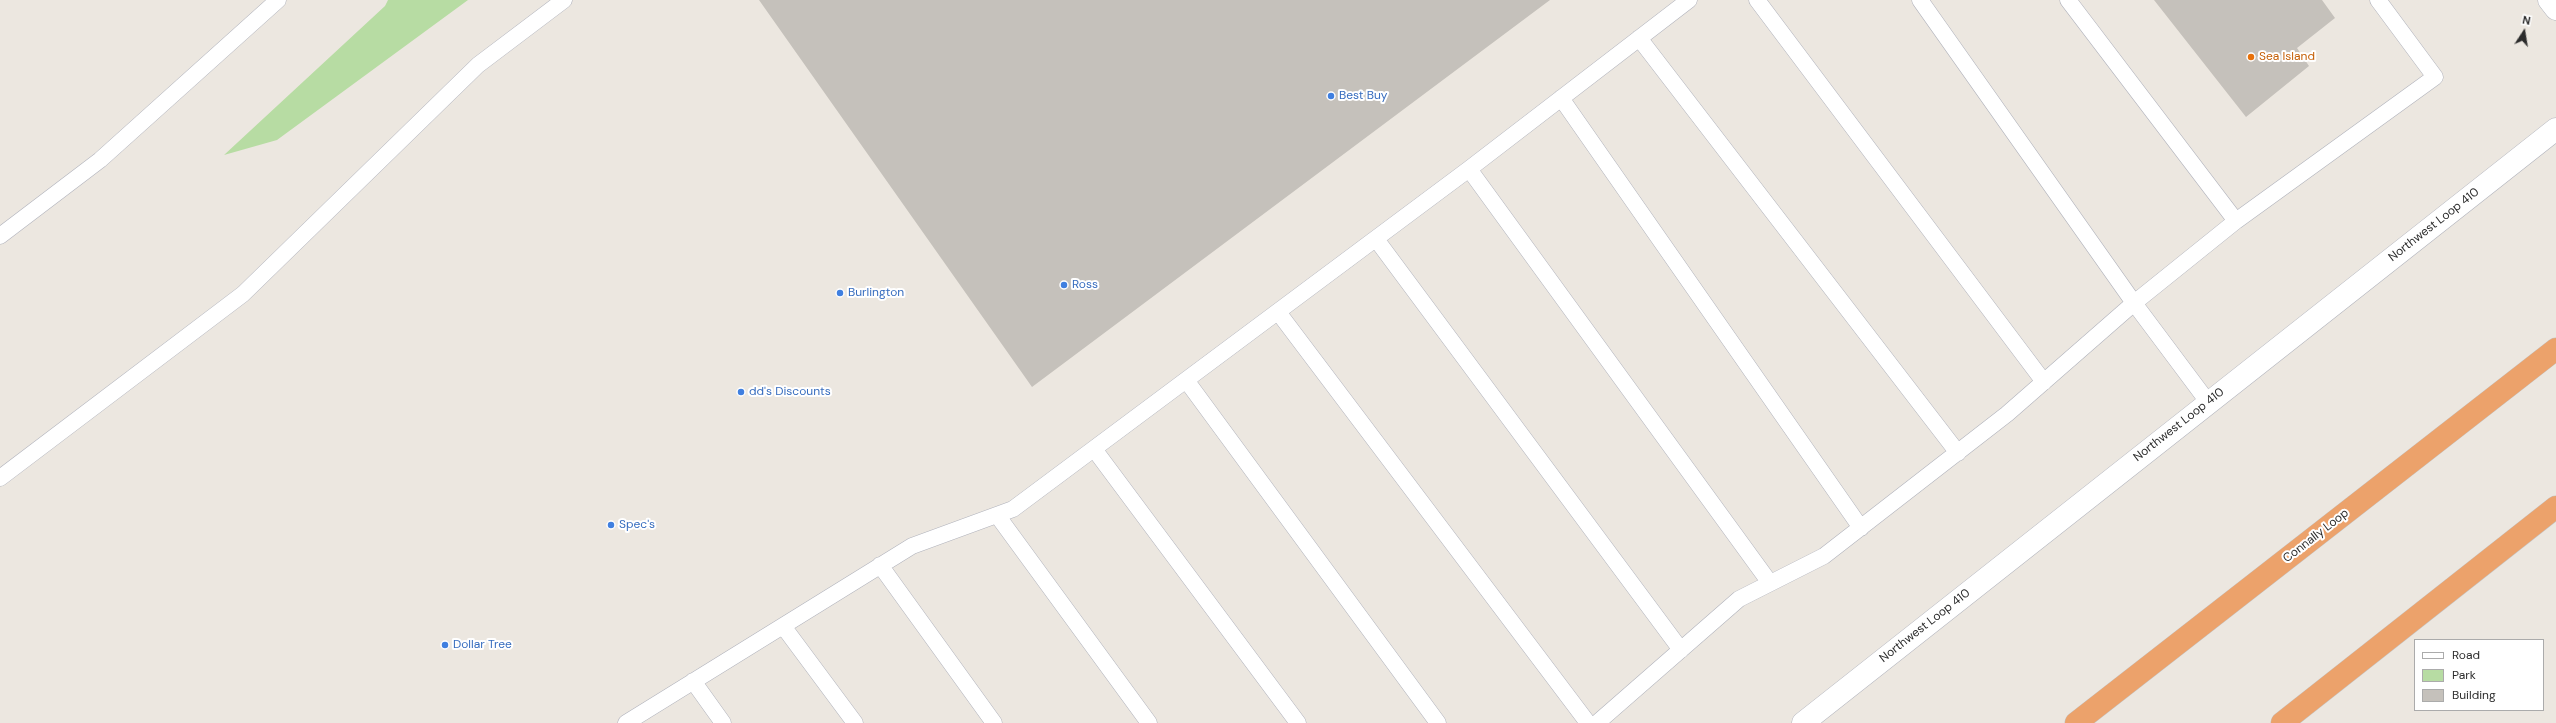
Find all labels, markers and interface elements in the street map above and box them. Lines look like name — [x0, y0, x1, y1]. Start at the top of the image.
north arrow — [2504, 12, 2544, 52]
text: N — [2521, 13, 2532, 28]
place label: Sea Island — [2259, 50, 2315, 64]
marker: Sea Island — [2246, 52, 2256, 62]
place label: Best Buy — [1339, 89, 1387, 103]
marker: Best Buy — [1326, 91, 1336, 101]
street label: Northwest Loop 410 — [2386, 185, 2482, 265]
place label: Ross — [1072, 278, 1098, 292]
marker: Ross — [1059, 280, 1069, 290]
place label: Burlington — [848, 286, 904, 300]
marker: Burlington — [835, 288, 845, 298]
place label: dd's Discounts — [749, 385, 831, 399]
street label: Northwest Loop 410 — [2131, 385, 2227, 465]
marker: dd's Discounts — [736, 387, 746, 397]
street label: Connally Loop — [2280, 506, 2352, 566]
place label: Spec's — [619, 518, 655, 532]
marker: Spec's — [606, 520, 616, 530]
street label: Northwest Loop 410 — [1877, 586, 1973, 666]
place label: Dollar Tree — [453, 638, 512, 652]
legend — [2414, 639, 2544, 711]
marker: Dollar Tree — [440, 640, 450, 650]
text: Road — [2452, 647, 2480, 663]
text: Park — [2452, 667, 2476, 683]
text: Building — [2452, 687, 2496, 703]

